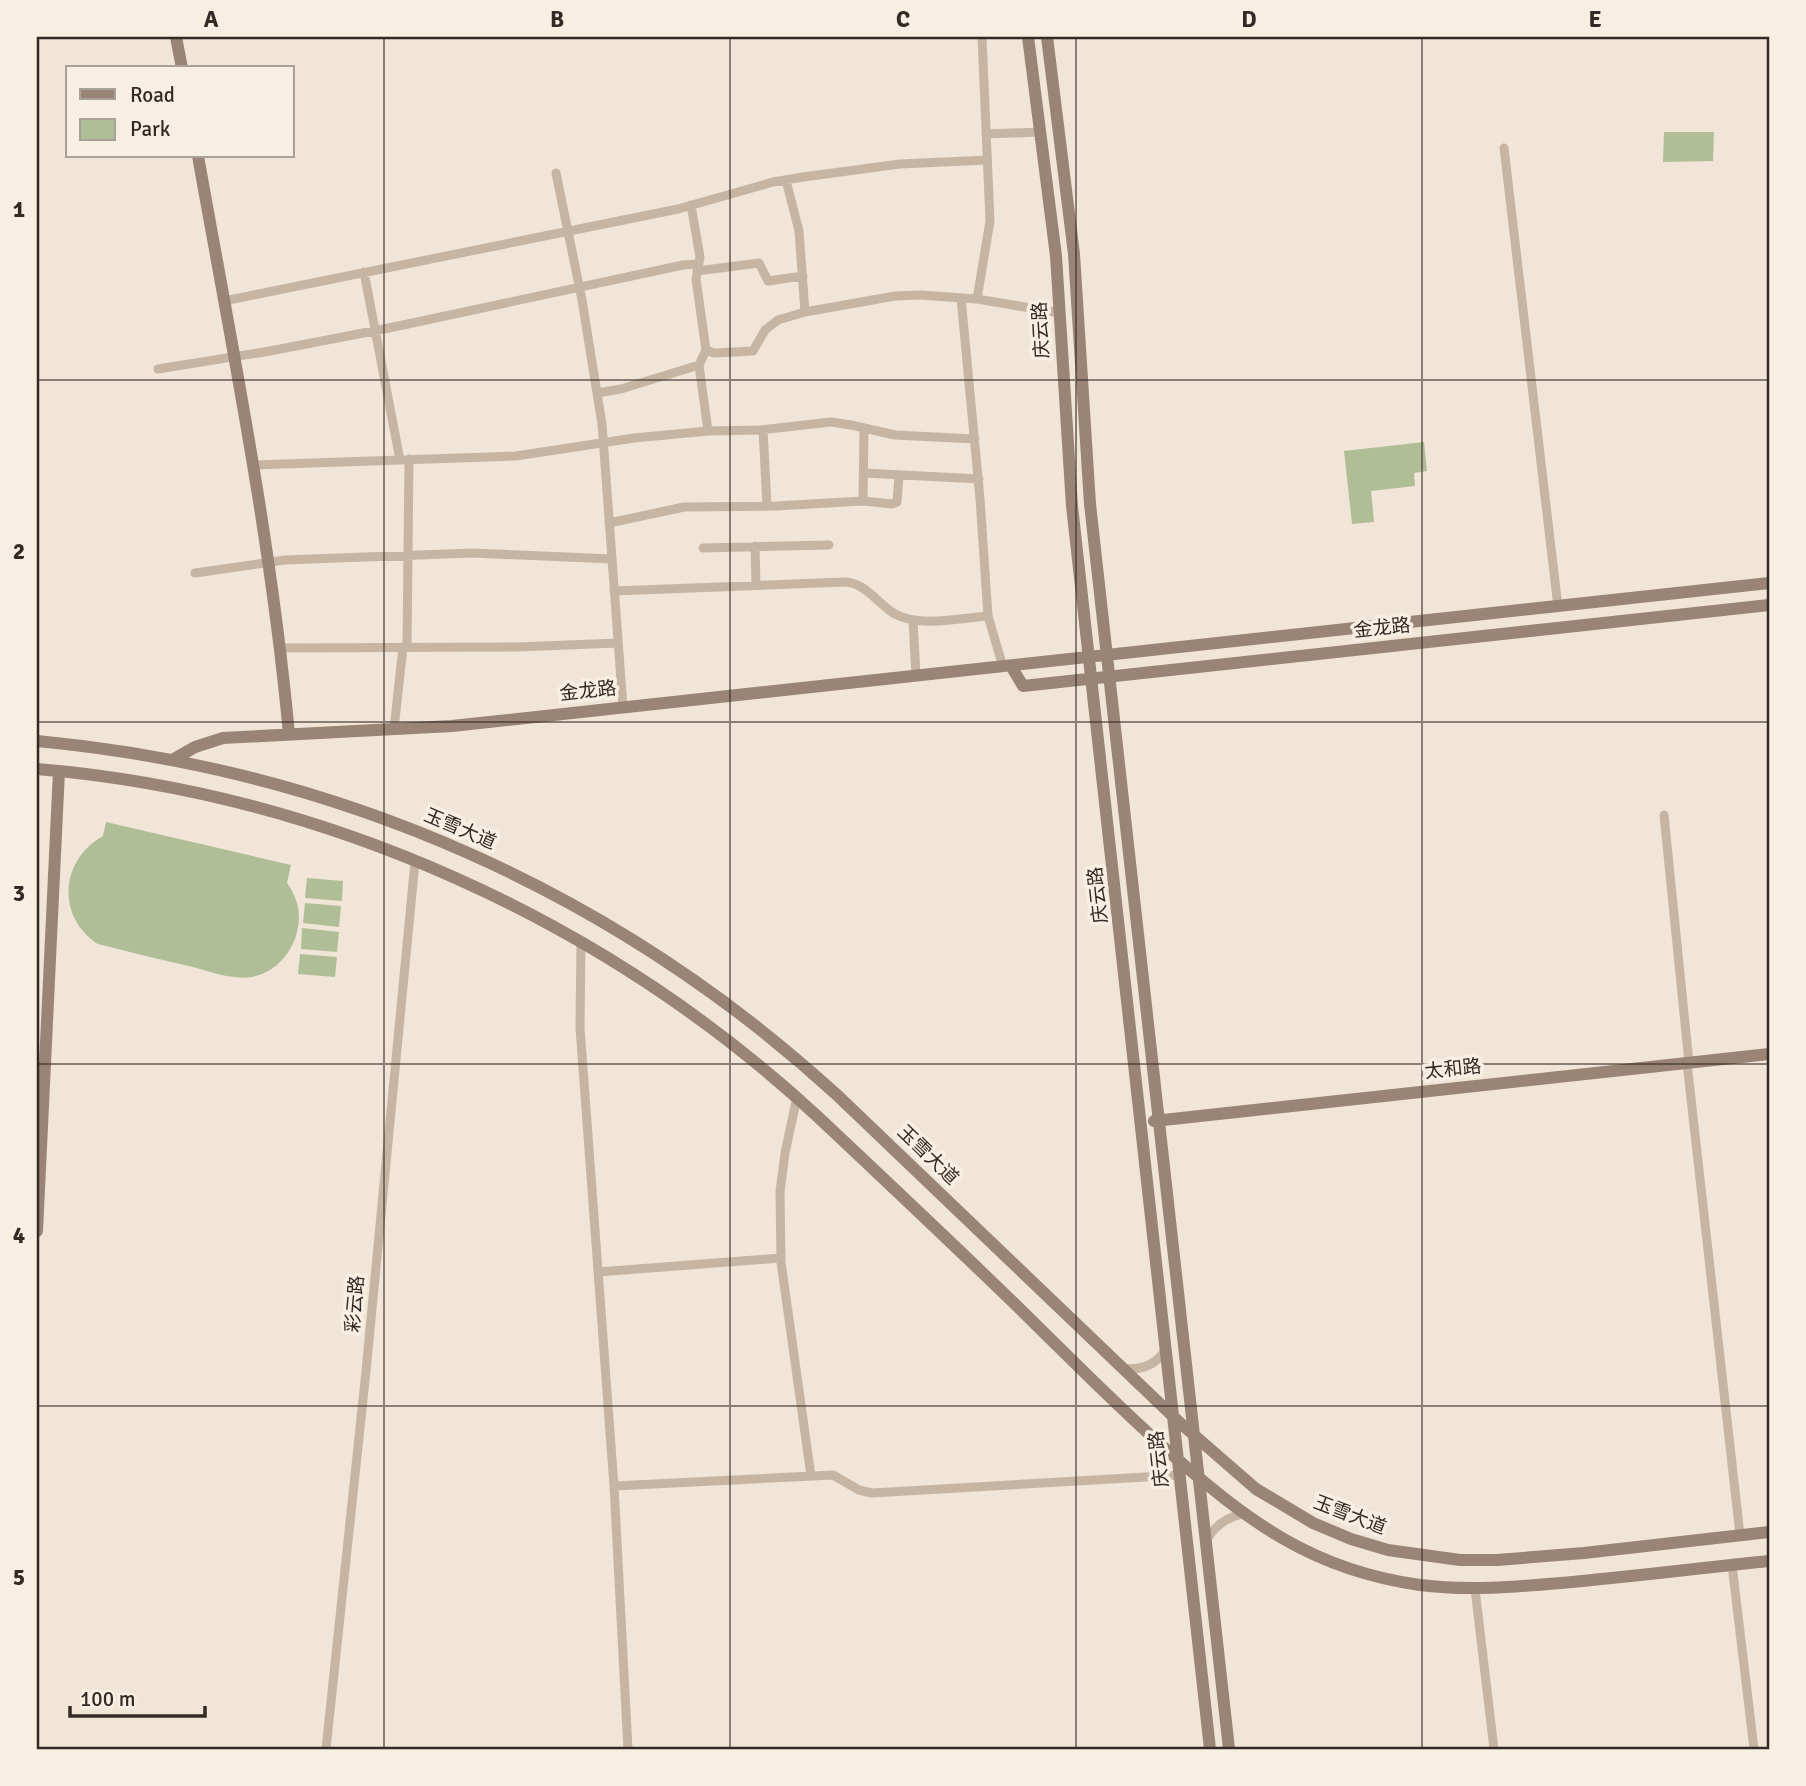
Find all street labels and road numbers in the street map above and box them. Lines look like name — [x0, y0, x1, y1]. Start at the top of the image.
street label: 庆云路 — [1028, 301, 1054, 359]
street label: 金龙路 — [1352, 613, 1412, 643]
street label: 金龙路 — [558, 676, 618, 706]
street label: 玉雪大道 — [420, 803, 500, 855]
street label: 庆云路 — [1083, 865, 1113, 925]
street label: 太和路 — [1423, 1054, 1483, 1084]
street label: 玉雪大道 — [892, 1120, 964, 1190]
street label: 彩云路 — [341, 1275, 369, 1333]
street label: 庆云路 — [1144, 1429, 1174, 1489]
street label: 玉雪大道 — [1310, 1490, 1390, 1540]

